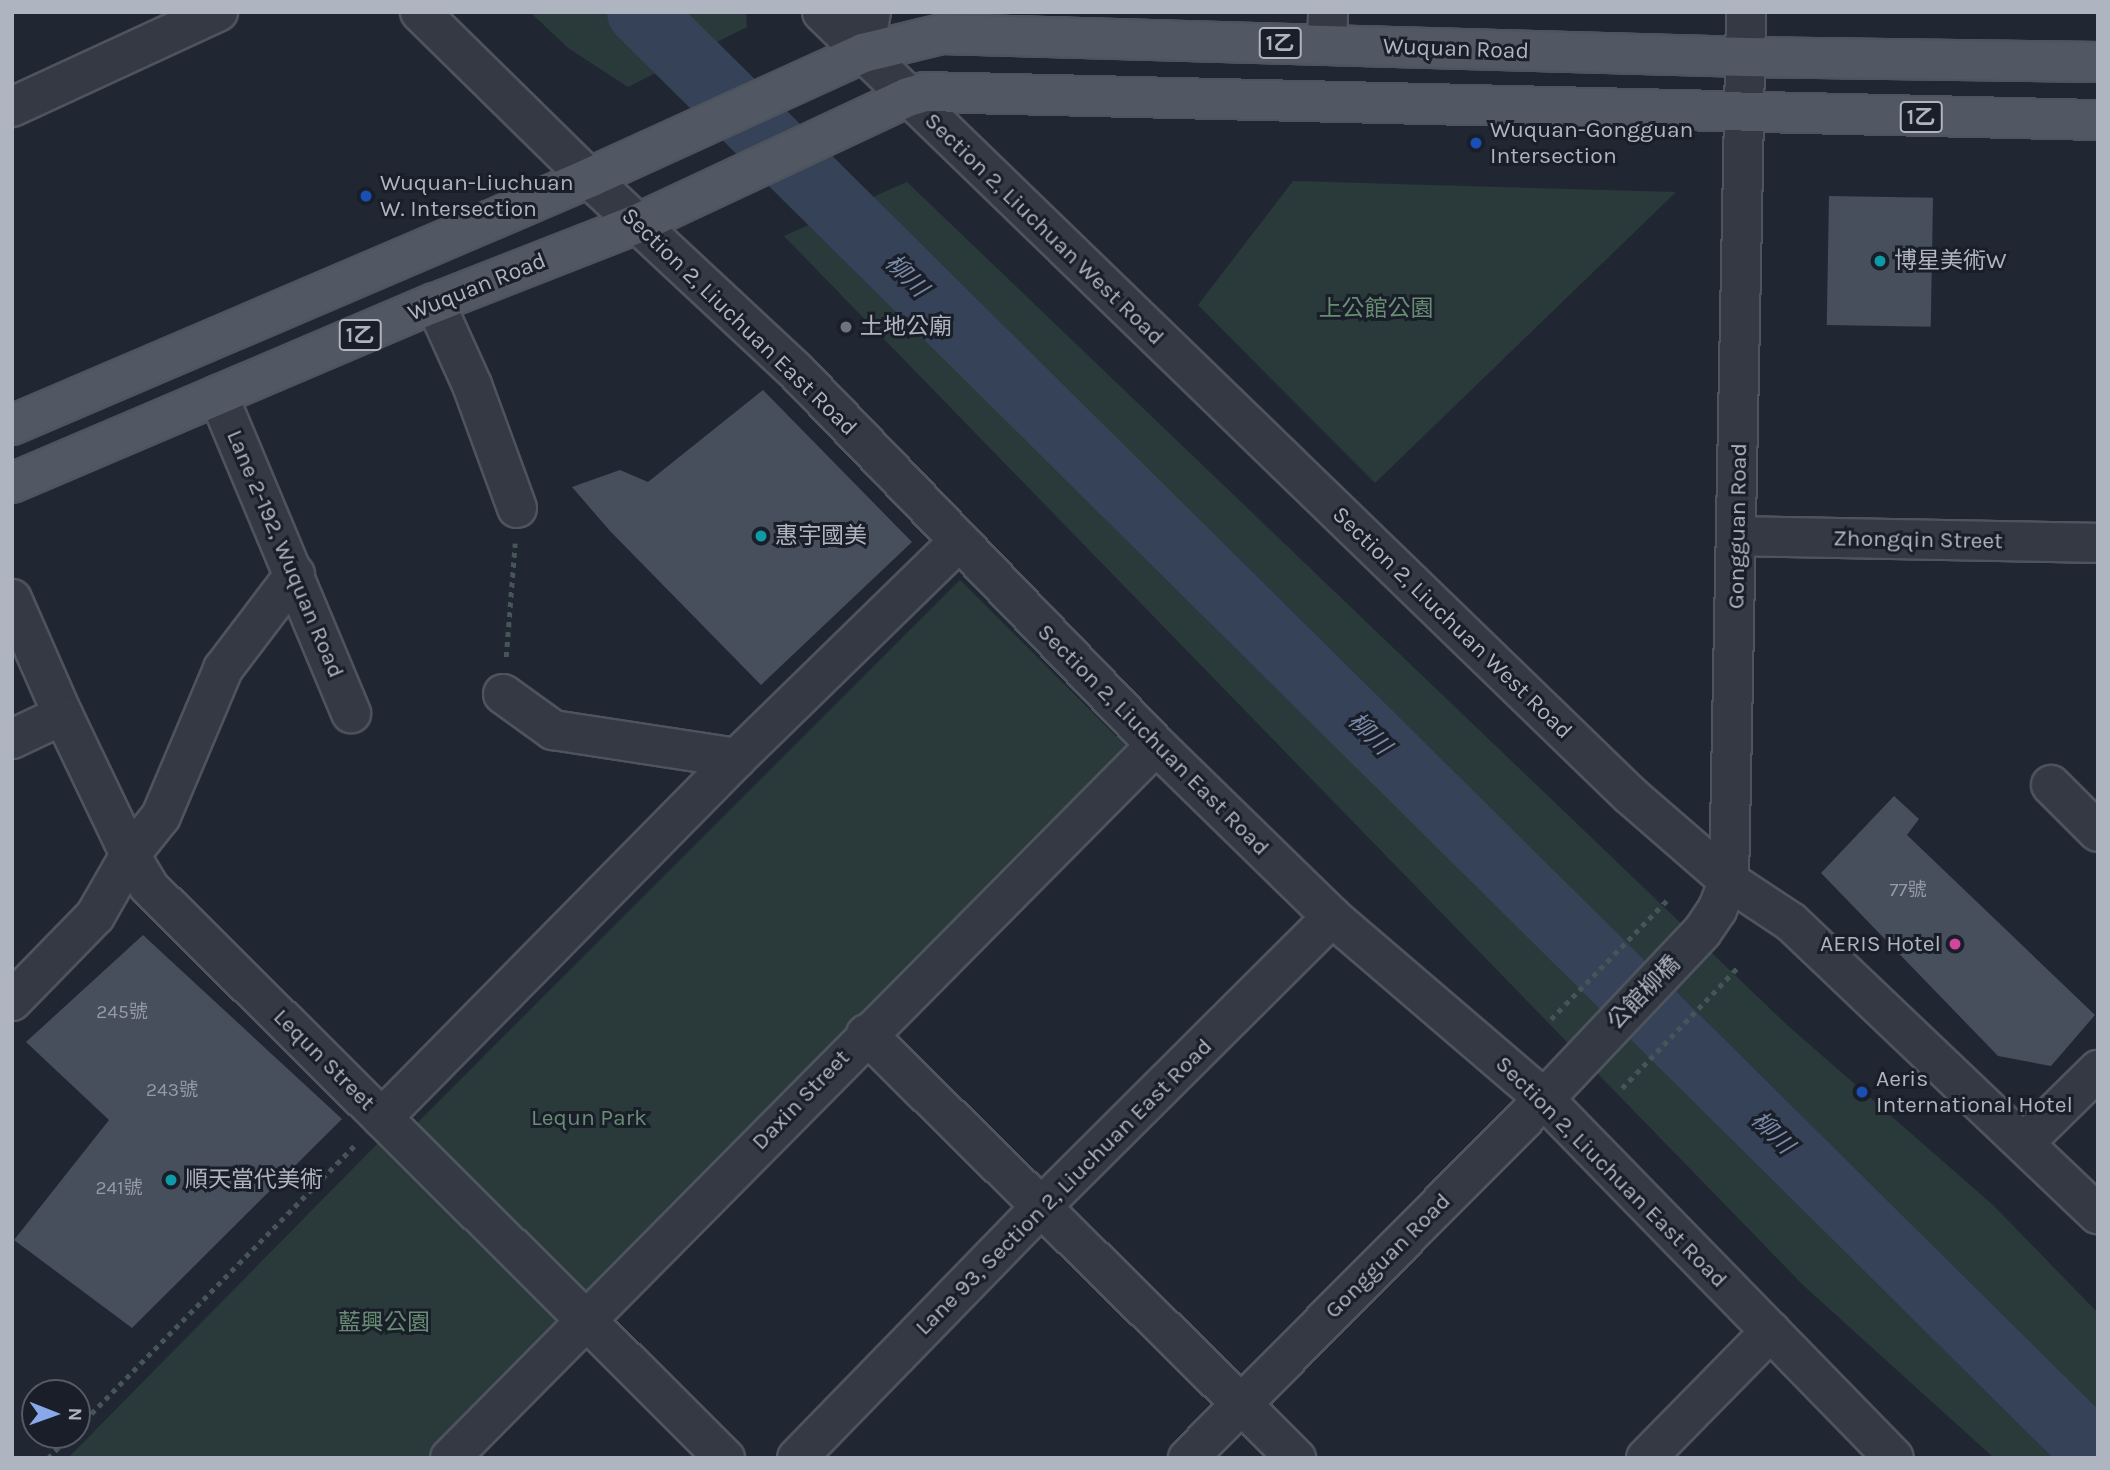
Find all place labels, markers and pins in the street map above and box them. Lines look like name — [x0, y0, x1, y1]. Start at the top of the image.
place label: Wuquan-Gongguan Intersection — [1490, 116, 1693, 170]
marker: Wuquan-Gongguan Intersection — [1468, 135, 1484, 151]
place label: Wuquan-Liuchuan W. Intersection — [380, 169, 574, 223]
marker: Wuquan-Liuchuan W. Intersection — [358, 188, 374, 204]
place label: 博星美術W — [1894, 247, 2007, 275]
marker: 博星美術W — [1872, 253, 1888, 269]
place label: 土地公廟 — [860, 313, 952, 341]
marker: 土地公廟 — [838, 319, 854, 335]
place label: 惠宇國美 — [775, 522, 867, 550]
marker: 惠宇國美 — [753, 528, 769, 544]
place label: AERIS Hotel — [1820, 930, 1941, 958]
marker: AERIS Hotel — [1947, 936, 1963, 952]
place label: Aeris International Hotel — [1876, 1065, 2073, 1119]
marker: Aeris International Hotel — [1854, 1084, 1870, 1100]
place label: 順天當代美術 — [185, 1166, 323, 1194]
marker: 順天當代美術 — [163, 1172, 179, 1188]

